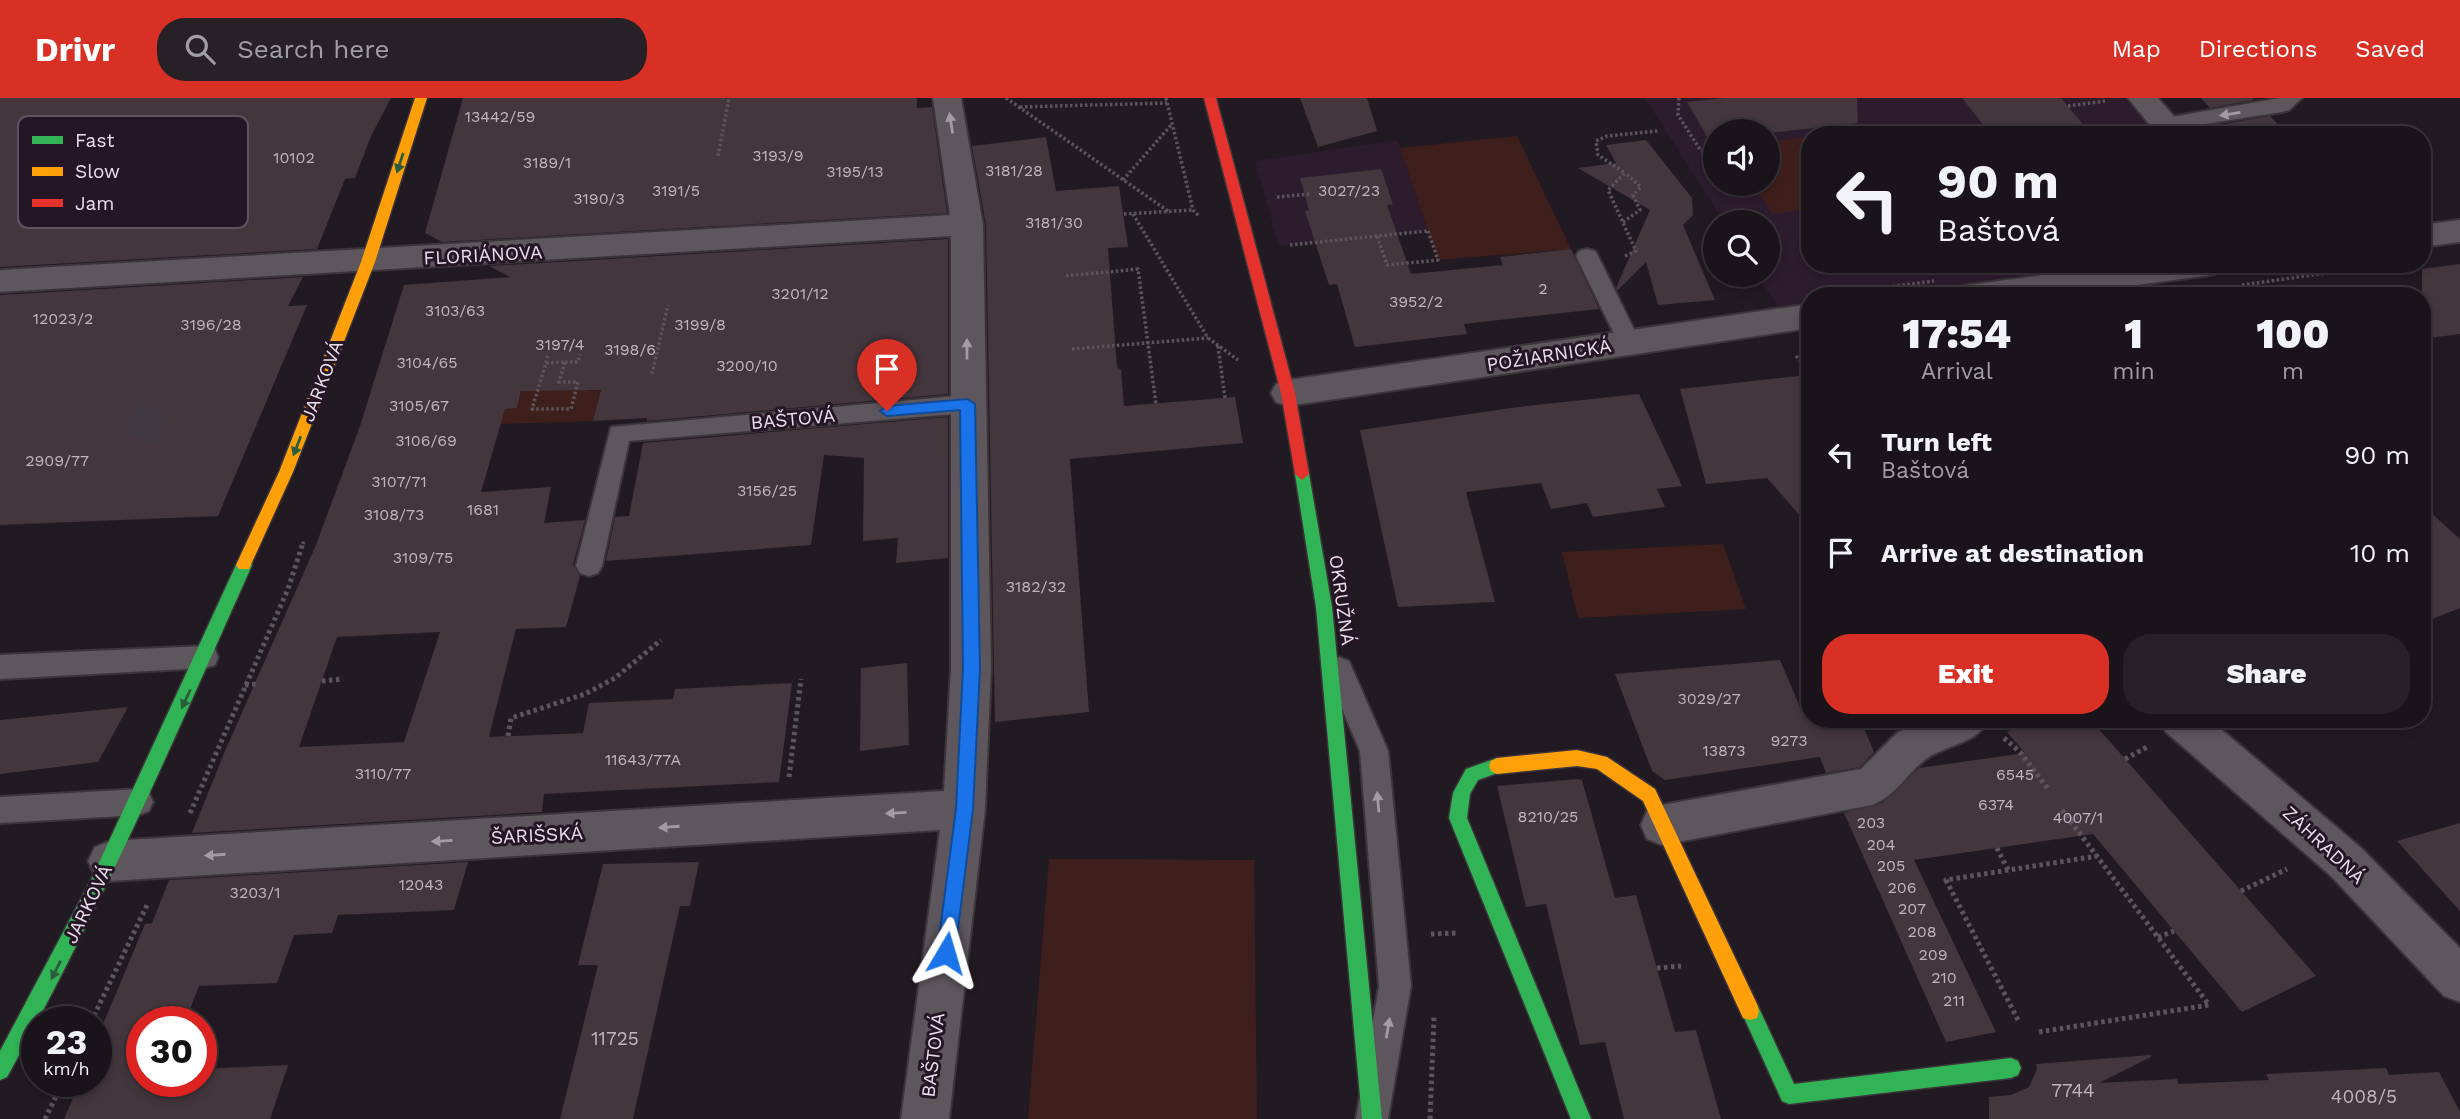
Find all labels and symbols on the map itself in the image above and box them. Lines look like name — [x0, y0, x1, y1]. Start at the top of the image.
house number: 13442/59 — [465, 107, 535, 126]
one-way arrow — [2219, 109, 2241, 120]
one-way arrow — [945, 112, 956, 134]
legend — [18, 116, 248, 228]
text: Fast — [75, 129, 114, 152]
house number: 3193/9 — [752, 146, 804, 165]
house number: 10102 — [273, 148, 315, 167]
one-way arrow — [394, 153, 405, 174]
house number: 3189/1 — [523, 153, 571, 172]
text: Slow — [75, 160, 120, 183]
house number: 3181/28 — [985, 161, 1043, 180]
house number: 3195/13 — [826, 162, 884, 181]
house number: 3191/5 — [652, 181, 700, 200]
house number: 3027/23 — [1318, 181, 1380, 200]
house number: 3190/3 — [573, 189, 625, 208]
text: Jam — [75, 192, 114, 215]
house number: 3181/30 — [1025, 213, 1083, 232]
street label: FLORIÁNOVA — [423, 240, 544, 270]
house number: 2 — [1538, 279, 1548, 298]
house number: 3201/12 — [771, 284, 829, 303]
house number: 3952/2 — [1389, 292, 1443, 311]
house number: 3103/63 — [425, 301, 485, 320]
house number: 12023/2 — [33, 309, 93, 328]
house number: 3196/28 — [180, 315, 242, 334]
house number: 3199/8 — [674, 315, 726, 334]
street label: POŽIARNICKÁ — [1485, 334, 1613, 376]
house number: 3197/4 — [535, 335, 585, 354]
street label: JARKOVÁ — [296, 337, 348, 425]
one-way arrow — [961, 338, 973, 360]
pin — [857, 339, 917, 411]
house number: 3198/6 — [604, 340, 656, 359]
house number: 3104/65 — [396, 353, 458, 372]
house number: 3200/10 — [716, 356, 778, 375]
house number: 3105/67 — [389, 396, 449, 415]
street label: BAŠTOVÁ — [750, 404, 837, 434]
house number: 3106/69 — [395, 431, 457, 450]
one-way arrow — [291, 435, 302, 456]
house number: 2909/77 — [25, 451, 89, 470]
house number: 3107/71 — [371, 472, 427, 491]
house number: 3156/25 — [737, 481, 797, 500]
house number: 1681 — [467, 500, 499, 519]
house number: 3108/73 — [364, 505, 424, 524]
house number: 3109/75 — [393, 548, 453, 567]
street label: OKRUŽNÁ — [1324, 553, 1360, 647]
house number: 3182/32 — [1006, 577, 1066, 596]
one-way arrow — [180, 689, 192, 709]
house number: 3029/27 — [1677, 689, 1741, 708]
house number: 9273 — [1770, 731, 1808, 750]
house number: 13873 — [1702, 741, 1746, 760]
house number: 11643/77A — [605, 750, 681, 769]
house number: 3110/77 — [355, 764, 411, 783]
house number: 6545 — [1996, 765, 2034, 784]
one-way arrow — [1372, 790, 1383, 812]
house number: 6374 — [1978, 795, 2014, 814]
street label: ZÁHRADNÁ — [2278, 801, 2370, 889]
house number: 8210/25 — [1518, 807, 1578, 826]
one-way arrow — [885, 808, 907, 819]
house number: 4007/1 — [2053, 808, 2103, 827]
house number: 203 — [1857, 813, 1885, 832]
street label: ŠARIŠSKÁ — [490, 821, 584, 849]
one-way arrow — [658, 822, 680, 833]
one-way arrow — [431, 835, 453, 846]
house number: 204 — [1866, 835, 1896, 854]
one-way arrow — [204, 849, 226, 860]
house number: 205 — [1877, 856, 1905, 875]
street label: JARKOVÁ — [59, 860, 117, 947]
house number: 12043 — [399, 875, 443, 894]
house number: 206 — [1887, 878, 1917, 897]
house number: 3203/1 — [230, 883, 280, 902]
house number: 207 — [1898, 899, 1926, 918]
position arrow — [909, 916, 983, 990]
house number: 208 — [1907, 922, 1937, 941]
house number: 209 — [1918, 945, 1948, 964]
one-way arrow — [50, 960, 61, 980]
house number: 210 — [1931, 968, 1957, 987]
house number: 211 — [1943, 991, 1965, 1010]
speed limit sign: 30 — [126, 1006, 217, 1097]
street label: BAŠTOVÁ — [916, 1011, 950, 1099]
one-way arrow — [1383, 1017, 1394, 1039]
house number: 11725 — [591, 1027, 639, 1050]
house number: 7744 — [2051, 1079, 2095, 1102]
house number: 4008/5 — [2331, 1085, 2397, 1108]

